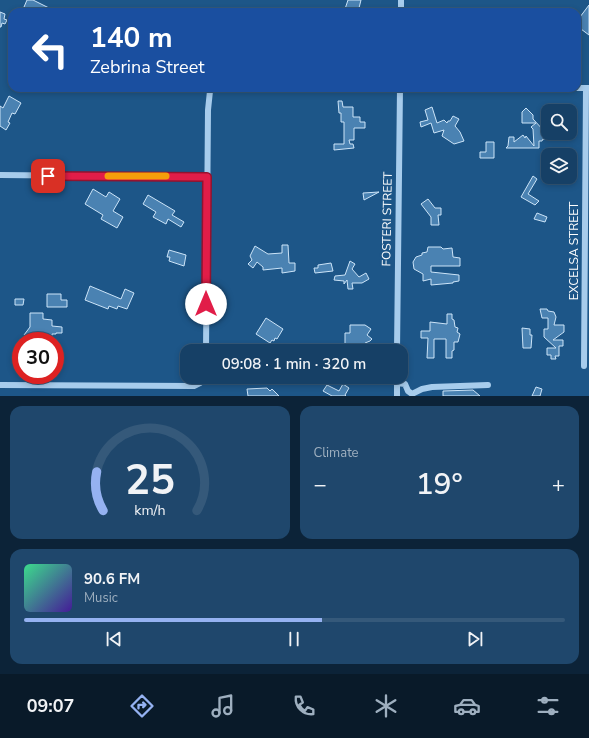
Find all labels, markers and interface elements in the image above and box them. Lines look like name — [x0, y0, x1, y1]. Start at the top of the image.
text: 140 m — [90, 19, 173, 57]
icon: left — [24, 24, 76, 76]
text: Zebrina Street — [90, 55, 205, 79]
map controls — [541, 104, 577, 184]
button: search — [541, 104, 577, 140]
button: layers — [541, 148, 577, 184]
pin — [31, 159, 65, 193]
icon: arrive — [37, 165, 59, 187]
street label: FOSTERI STREET — [378, 171, 396, 266]
street label: EXCELSA STREET — [566, 201, 582, 300]
position arrow — [185, 283, 227, 325]
speed limit sign: 30 — [12, 332, 64, 384]
text: 09:08 · 1 min · 320 m — [222, 354, 366, 374]
text: Climate — [314, 444, 359, 462]
text: 25 — [125, 451, 175, 508]
text: 19° — [416, 464, 463, 505]
text: − — [314, 470, 327, 500]
text: + — [552, 470, 565, 500]
text: km/h — [134, 500, 165, 519]
text: 90.6 FM — [84, 569, 140, 589]
text: Music — [84, 589, 118, 607]
icon: previous — [103, 628, 125, 650]
icon: pause — [283, 628, 305, 650]
icon: next — [464, 628, 486, 650]
icon: directions — [128, 692, 156, 720]
icon: music — [209, 692, 237, 720]
icon: phone — [290, 692, 318, 720]
icon: climate — [372, 692, 400, 720]
icon: car — [453, 692, 481, 720]
icon: filters — [534, 692, 562, 720]
text: 09:07 — [27, 694, 74, 718]

